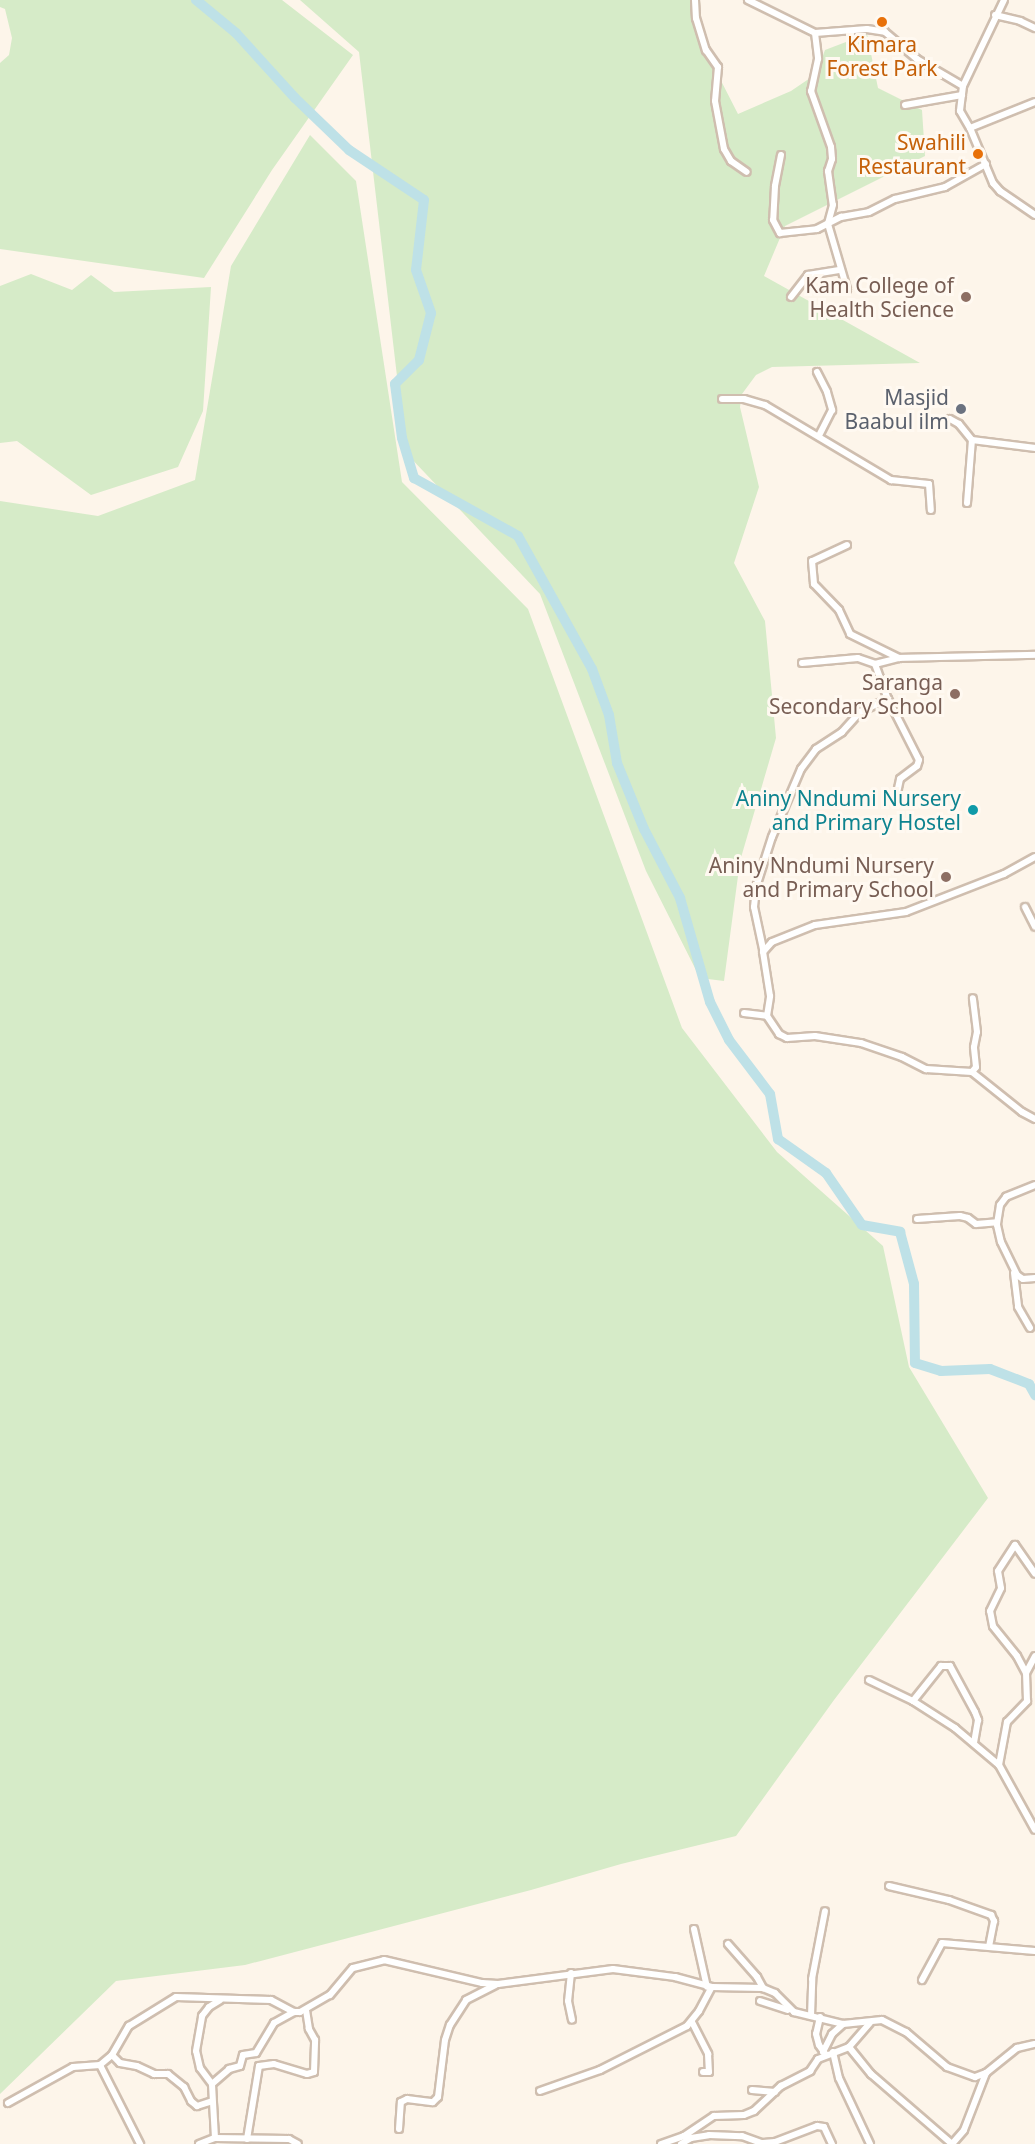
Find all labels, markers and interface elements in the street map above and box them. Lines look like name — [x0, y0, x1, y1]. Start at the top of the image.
marker: Kimara Forest Park — [875, 15, 889, 29]
place label: Kimara Forest Park — [826, 31, 938, 81]
place label: Swahili Restaurant — [858, 129, 966, 179]
marker: Swahili Restaurant — [971, 147, 985, 161]
place label: Kam College of Health Science — [805, 272, 954, 322]
marker: Kam College of Health Science — [959, 290, 973, 304]
place label: Masjid Baabul ilm — [845, 384, 949, 434]
marker: Masjid Baabul ilm — [954, 402, 968, 416]
place label: Saranga Secondary School — [769, 669, 943, 719]
marker: Saranga Secondary School — [948, 687, 962, 701]
place label: Aniny Nndumi Nursery and Primary Hostel — [736, 785, 961, 835]
marker: Aniny Nndumi Nursery and Primary Hostel — [966, 803, 980, 817]
place label: Aniny Nndumi Nursery and Primary School — [709, 852, 934, 902]
marker: Aniny Nndumi Nursery and Primary School — [939, 870, 953, 884]

